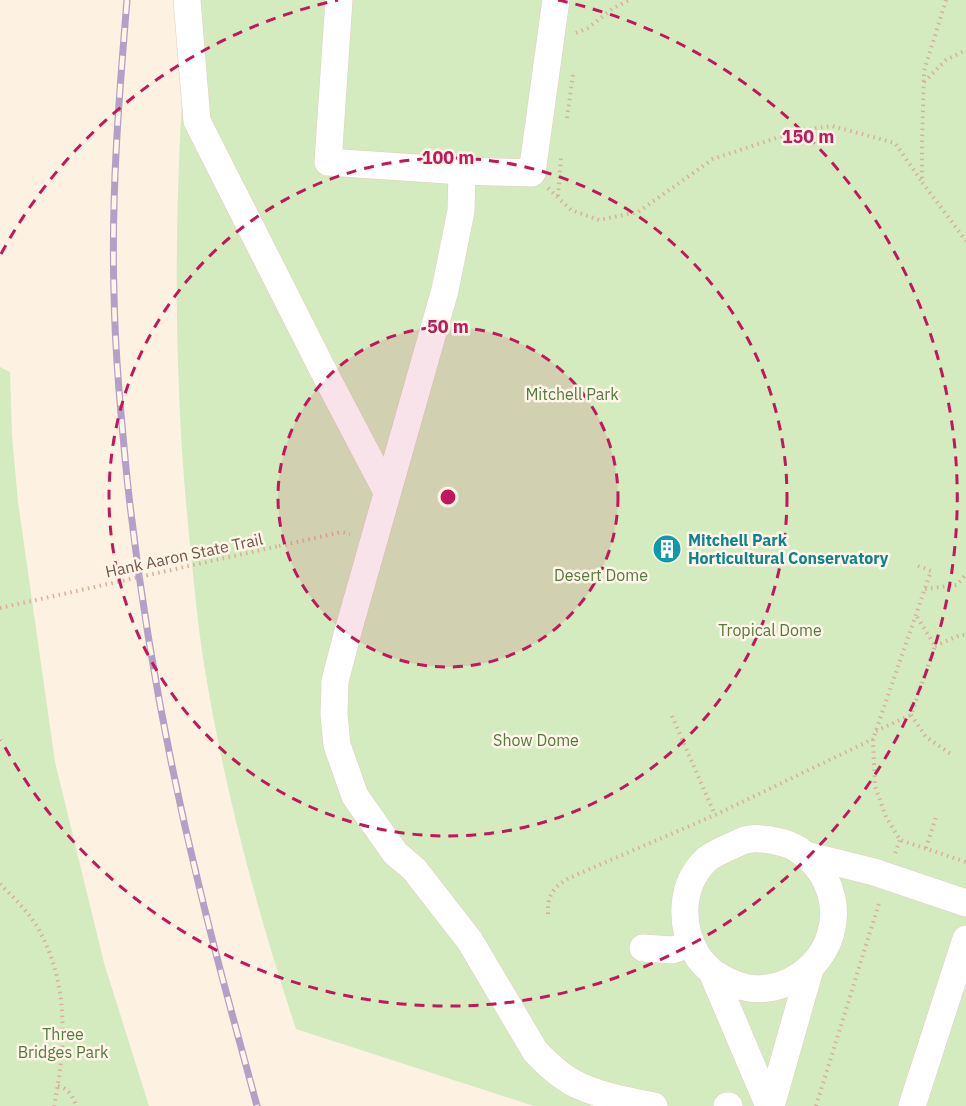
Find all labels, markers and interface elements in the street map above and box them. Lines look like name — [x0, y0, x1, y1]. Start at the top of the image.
text: 150 m — [782, 125, 834, 148]
text: 100 m — [422, 146, 474, 169]
text: 50 m — [427, 315, 469, 338]
park label: Mitchell Park — [525, 384, 619, 404]
centre of rings — [438, 487, 458, 507]
street label: Hank Aaron State Trail — [104, 529, 264, 581]
place label: Mitchell Park Horticultural Conservatory — [688, 530, 889, 568]
building icon: Mitchell Park Horticultural Conservatory — [651, 533, 683, 565]
park label: Desert Dome — [554, 565, 648, 585]
park label: Tropical Dome — [718, 620, 822, 640]
park label: Show Dome — [493, 730, 579, 750]
park label: Three Bridges Park — [18, 1024, 109, 1062]

